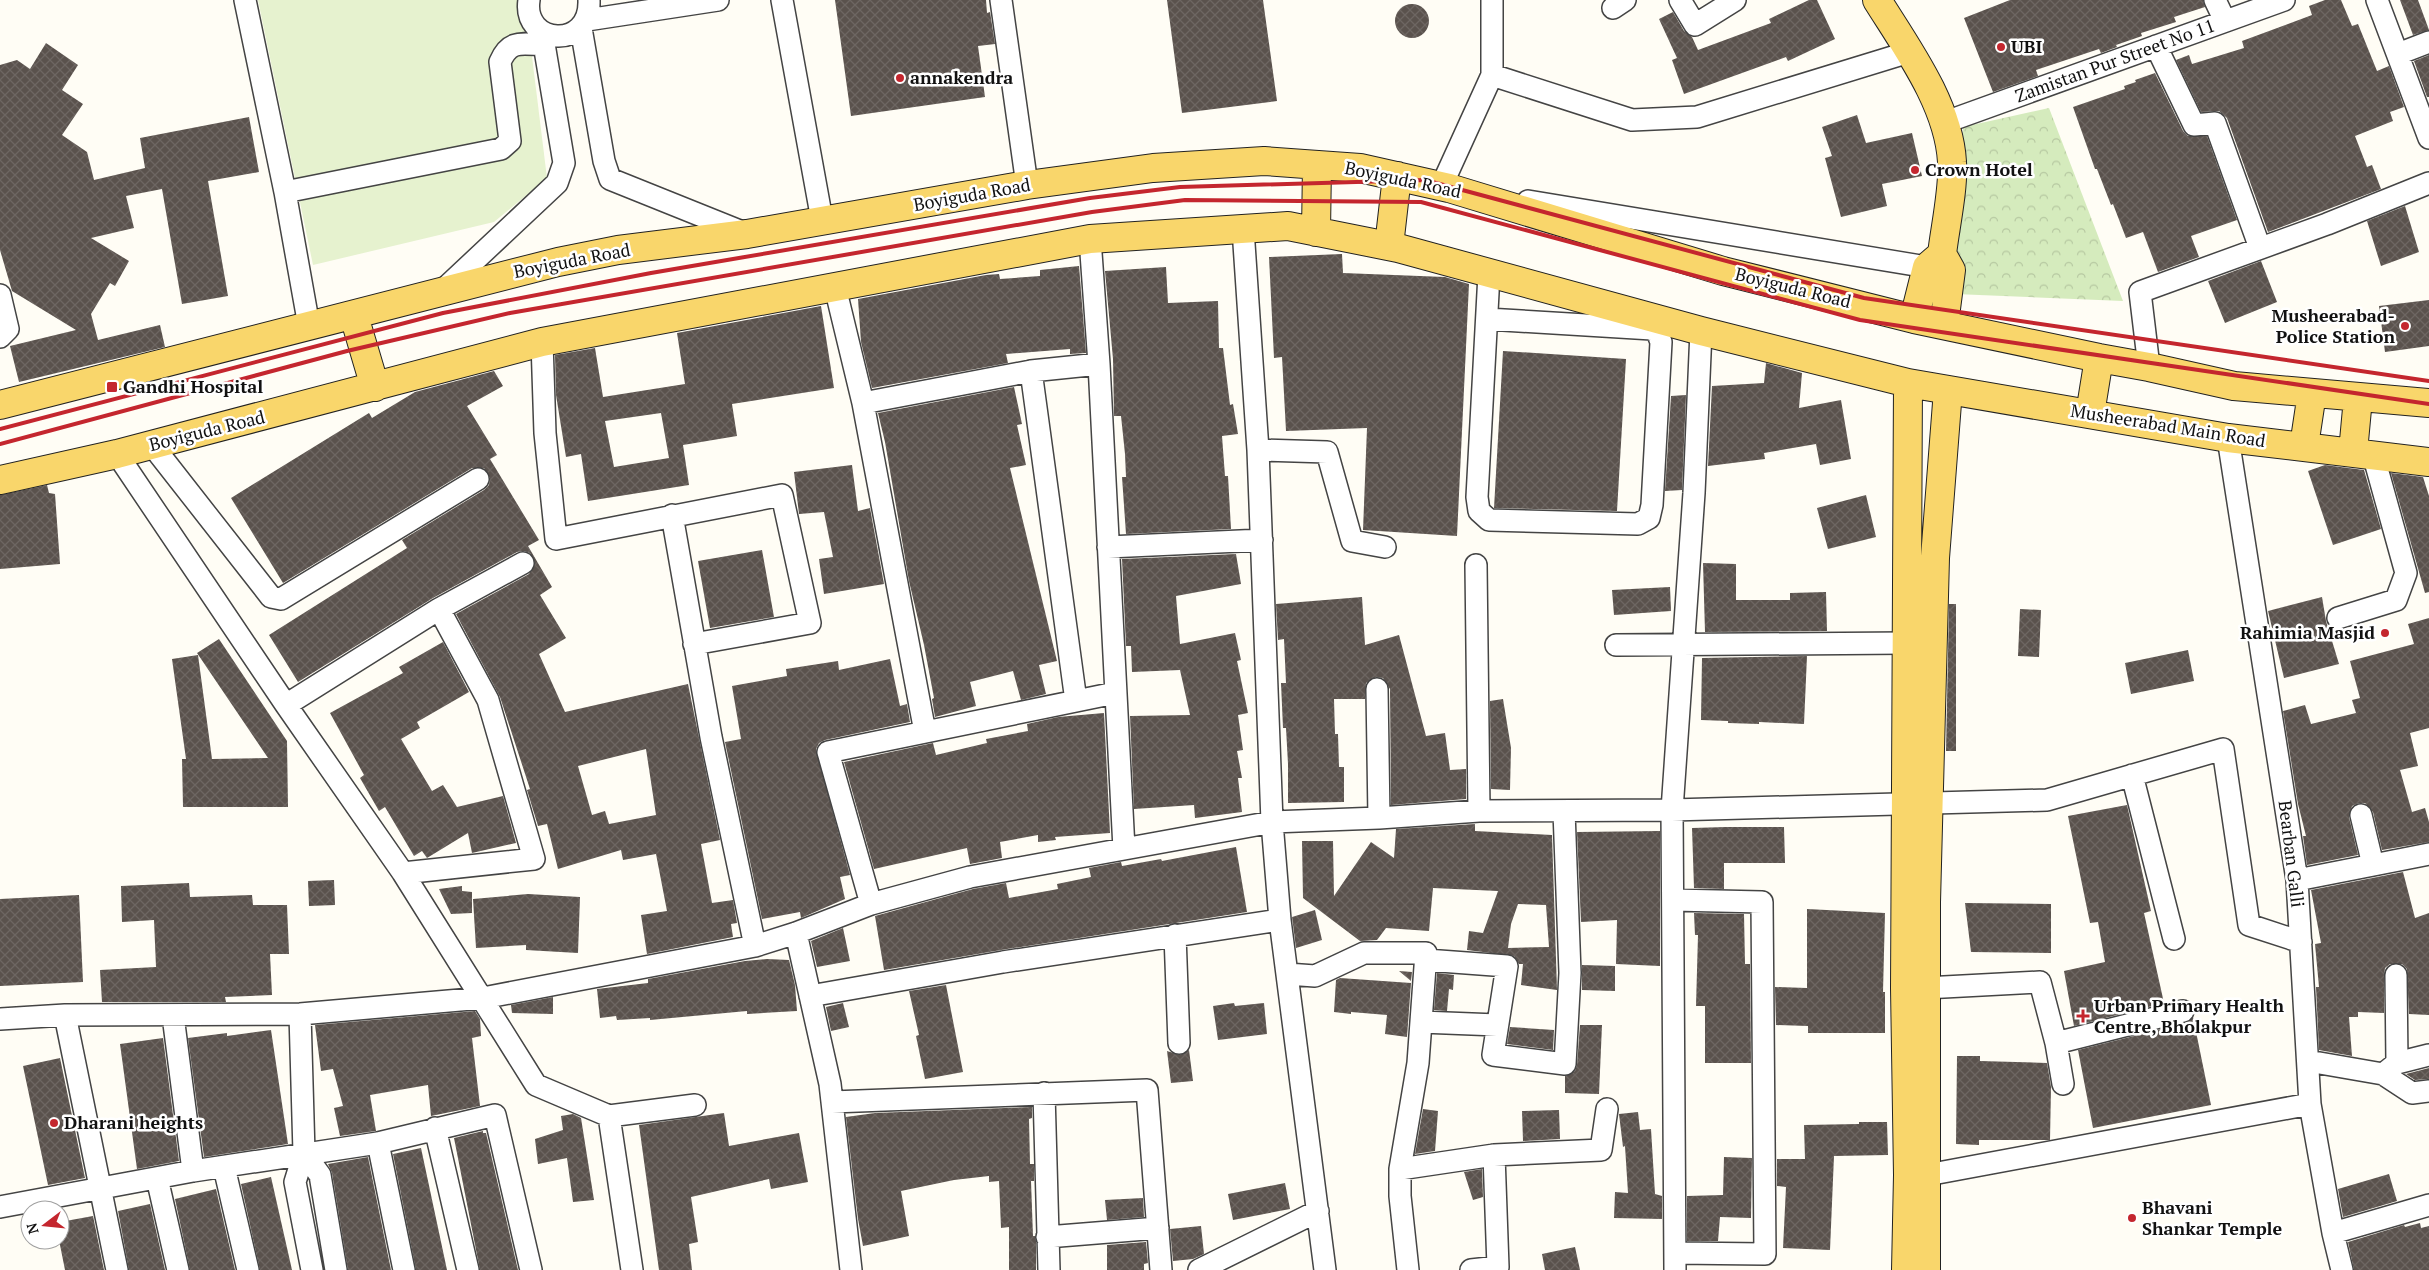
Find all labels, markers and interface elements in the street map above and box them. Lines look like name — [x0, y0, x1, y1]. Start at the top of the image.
street label: Zamistan Pur Street No 11 — [2011, 13, 2218, 107]
place label: UBI — [2011, 34, 2043, 58]
marker: UBI — [1995, 41, 2007, 53]
place label: annakendra — [910, 65, 1013, 89]
marker: annakendra — [894, 72, 906, 84]
street label: Boyiguda Road — [1343, 155, 1464, 203]
place label: Crown Hotel — [1925, 157, 2033, 181]
marker: Crown Hotel — [1909, 164, 1921, 176]
street label: Boyiguda Road — [911, 172, 1032, 216]
street label: Boyiguda Road — [511, 237, 632, 283]
street label: Boyiguda Road — [1733, 261, 1854, 313]
place label: Musheerabad- Police Station — [2271, 303, 2395, 348]
marker: Musheerabad- Police Station — [2399, 320, 2411, 332]
place label: Gandhi Hospital — [123, 374, 263, 398]
marker: Gandhi Hospital — [105, 380, 119, 394]
street label: Musheerabad Main Road — [2069, 398, 2267, 452]
street label: Boyiguda Road — [146, 404, 267, 456]
place label: Rahimia Masjid — [2240, 620, 2375, 644]
marker: Rahimia Masjid — [2379, 627, 2391, 639]
street label: Bearban Galli — [2274, 799, 2310, 909]
place label: Urban Primary Health Centre, Bholakpur — [2094, 993, 2284, 1038]
marker: Urban Primary Health Centre, Bholakpur — [2076, 1009, 2090, 1023]
place label: Dharani heights — [64, 1110, 203, 1134]
marker: Dharani heights — [48, 1117, 60, 1129]
place label: Bhavani Shankar Temple — [2142, 1195, 2283, 1240]
north arrow — [20, 1200, 70, 1250]
marker: Bhavani Shankar Temple — [2126, 1212, 2138, 1224]
text: N — [21, 1221, 43, 1236]

